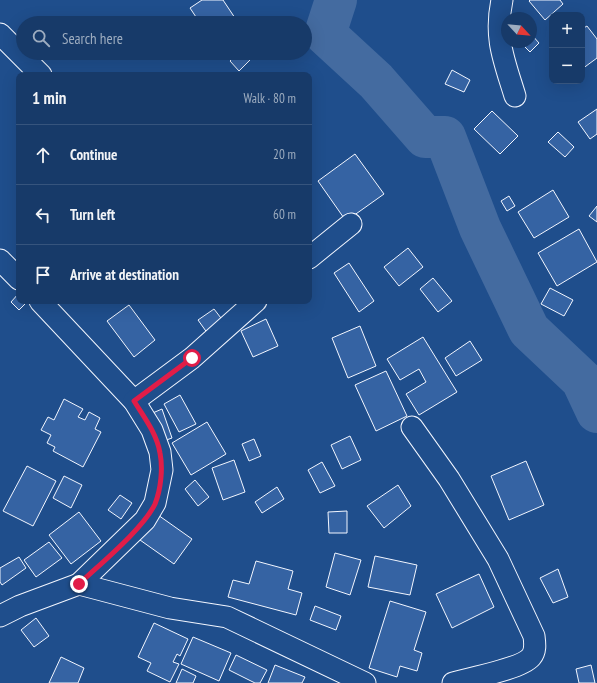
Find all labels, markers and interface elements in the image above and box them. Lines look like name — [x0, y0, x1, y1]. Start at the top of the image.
north arrow — [501, 12, 537, 48]
map controls — [549, 12, 585, 84]
button: + — [549, 12, 585, 48]
search box — [16, 16, 312, 60]
icon: search — [30, 27, 52, 49]
text: Search here — [62, 29, 123, 48]
button: − — [549, 48, 585, 84]
text: 1 min — [32, 87, 66, 109]
text: Walk · 80 m — [244, 90, 296, 107]
icon: ahead — [32, 144, 54, 166]
text: Continue — [70, 145, 117, 164]
text: 20 m — [273, 146, 296, 163]
icon: left — [32, 204, 54, 226]
text: Turn left — [70, 205, 115, 224]
text: 60 m — [273, 206, 296, 223]
icon: arrive — [32, 264, 54, 286]
text: Arrive at destination — [70, 265, 179, 284]
route start — [183, 349, 201, 367]
route end — [70, 575, 88, 593]

